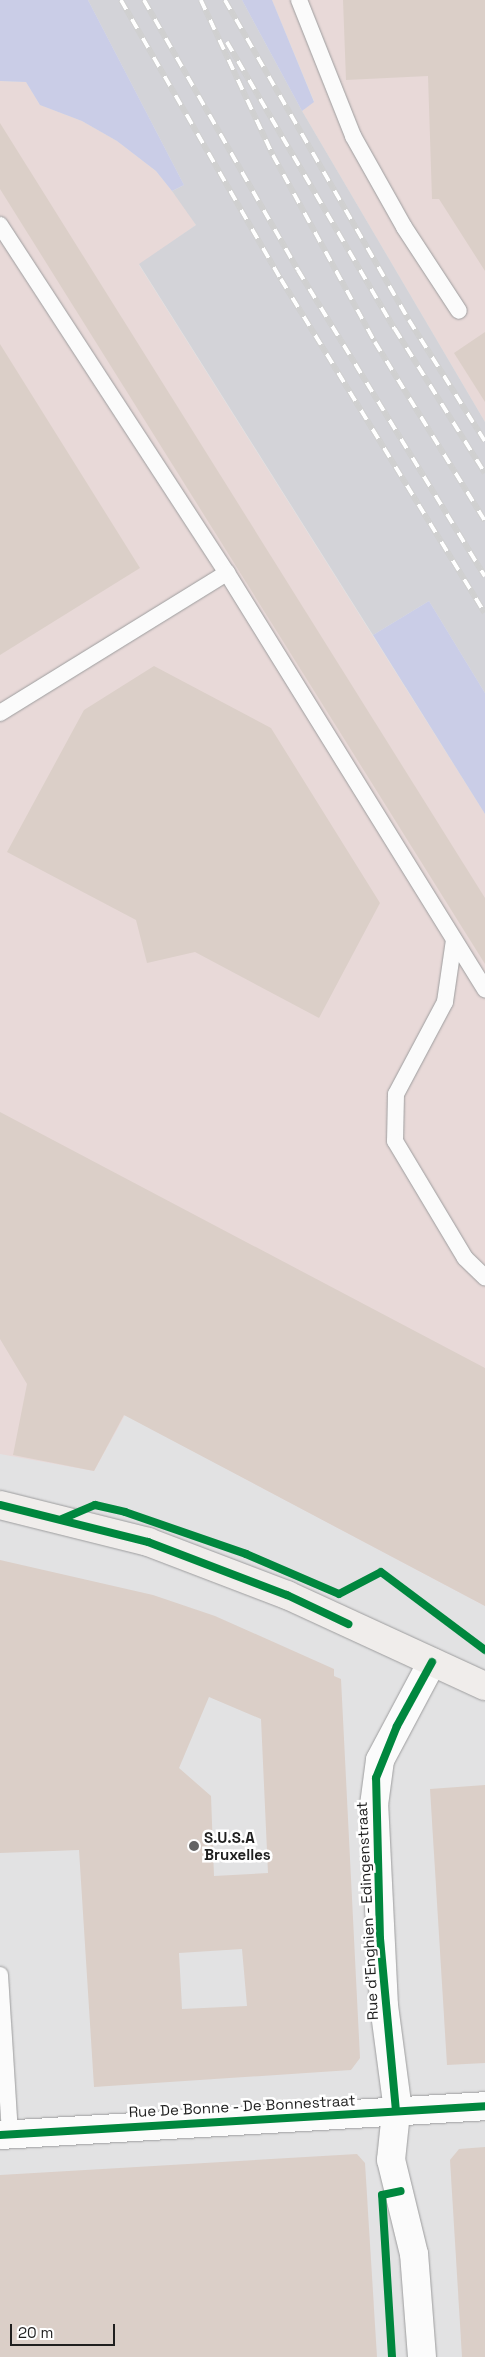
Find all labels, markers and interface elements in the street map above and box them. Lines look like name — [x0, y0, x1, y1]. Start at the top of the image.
street label: Rue d'Enghien - Edingenstraat — [352, 1801, 382, 2021]
place label: S.U.S.A Bruxelles — [204, 1828, 271, 1863]
marker: S.U.S.A Bruxelles — [188, 1840, 200, 1852]
street label: Rue De Bonne - De Bonnestraat — [128, 2091, 356, 2121]
scale bar — [12, 2314, 118, 2346]
text: 20 m — [18, 2323, 53, 2342]

